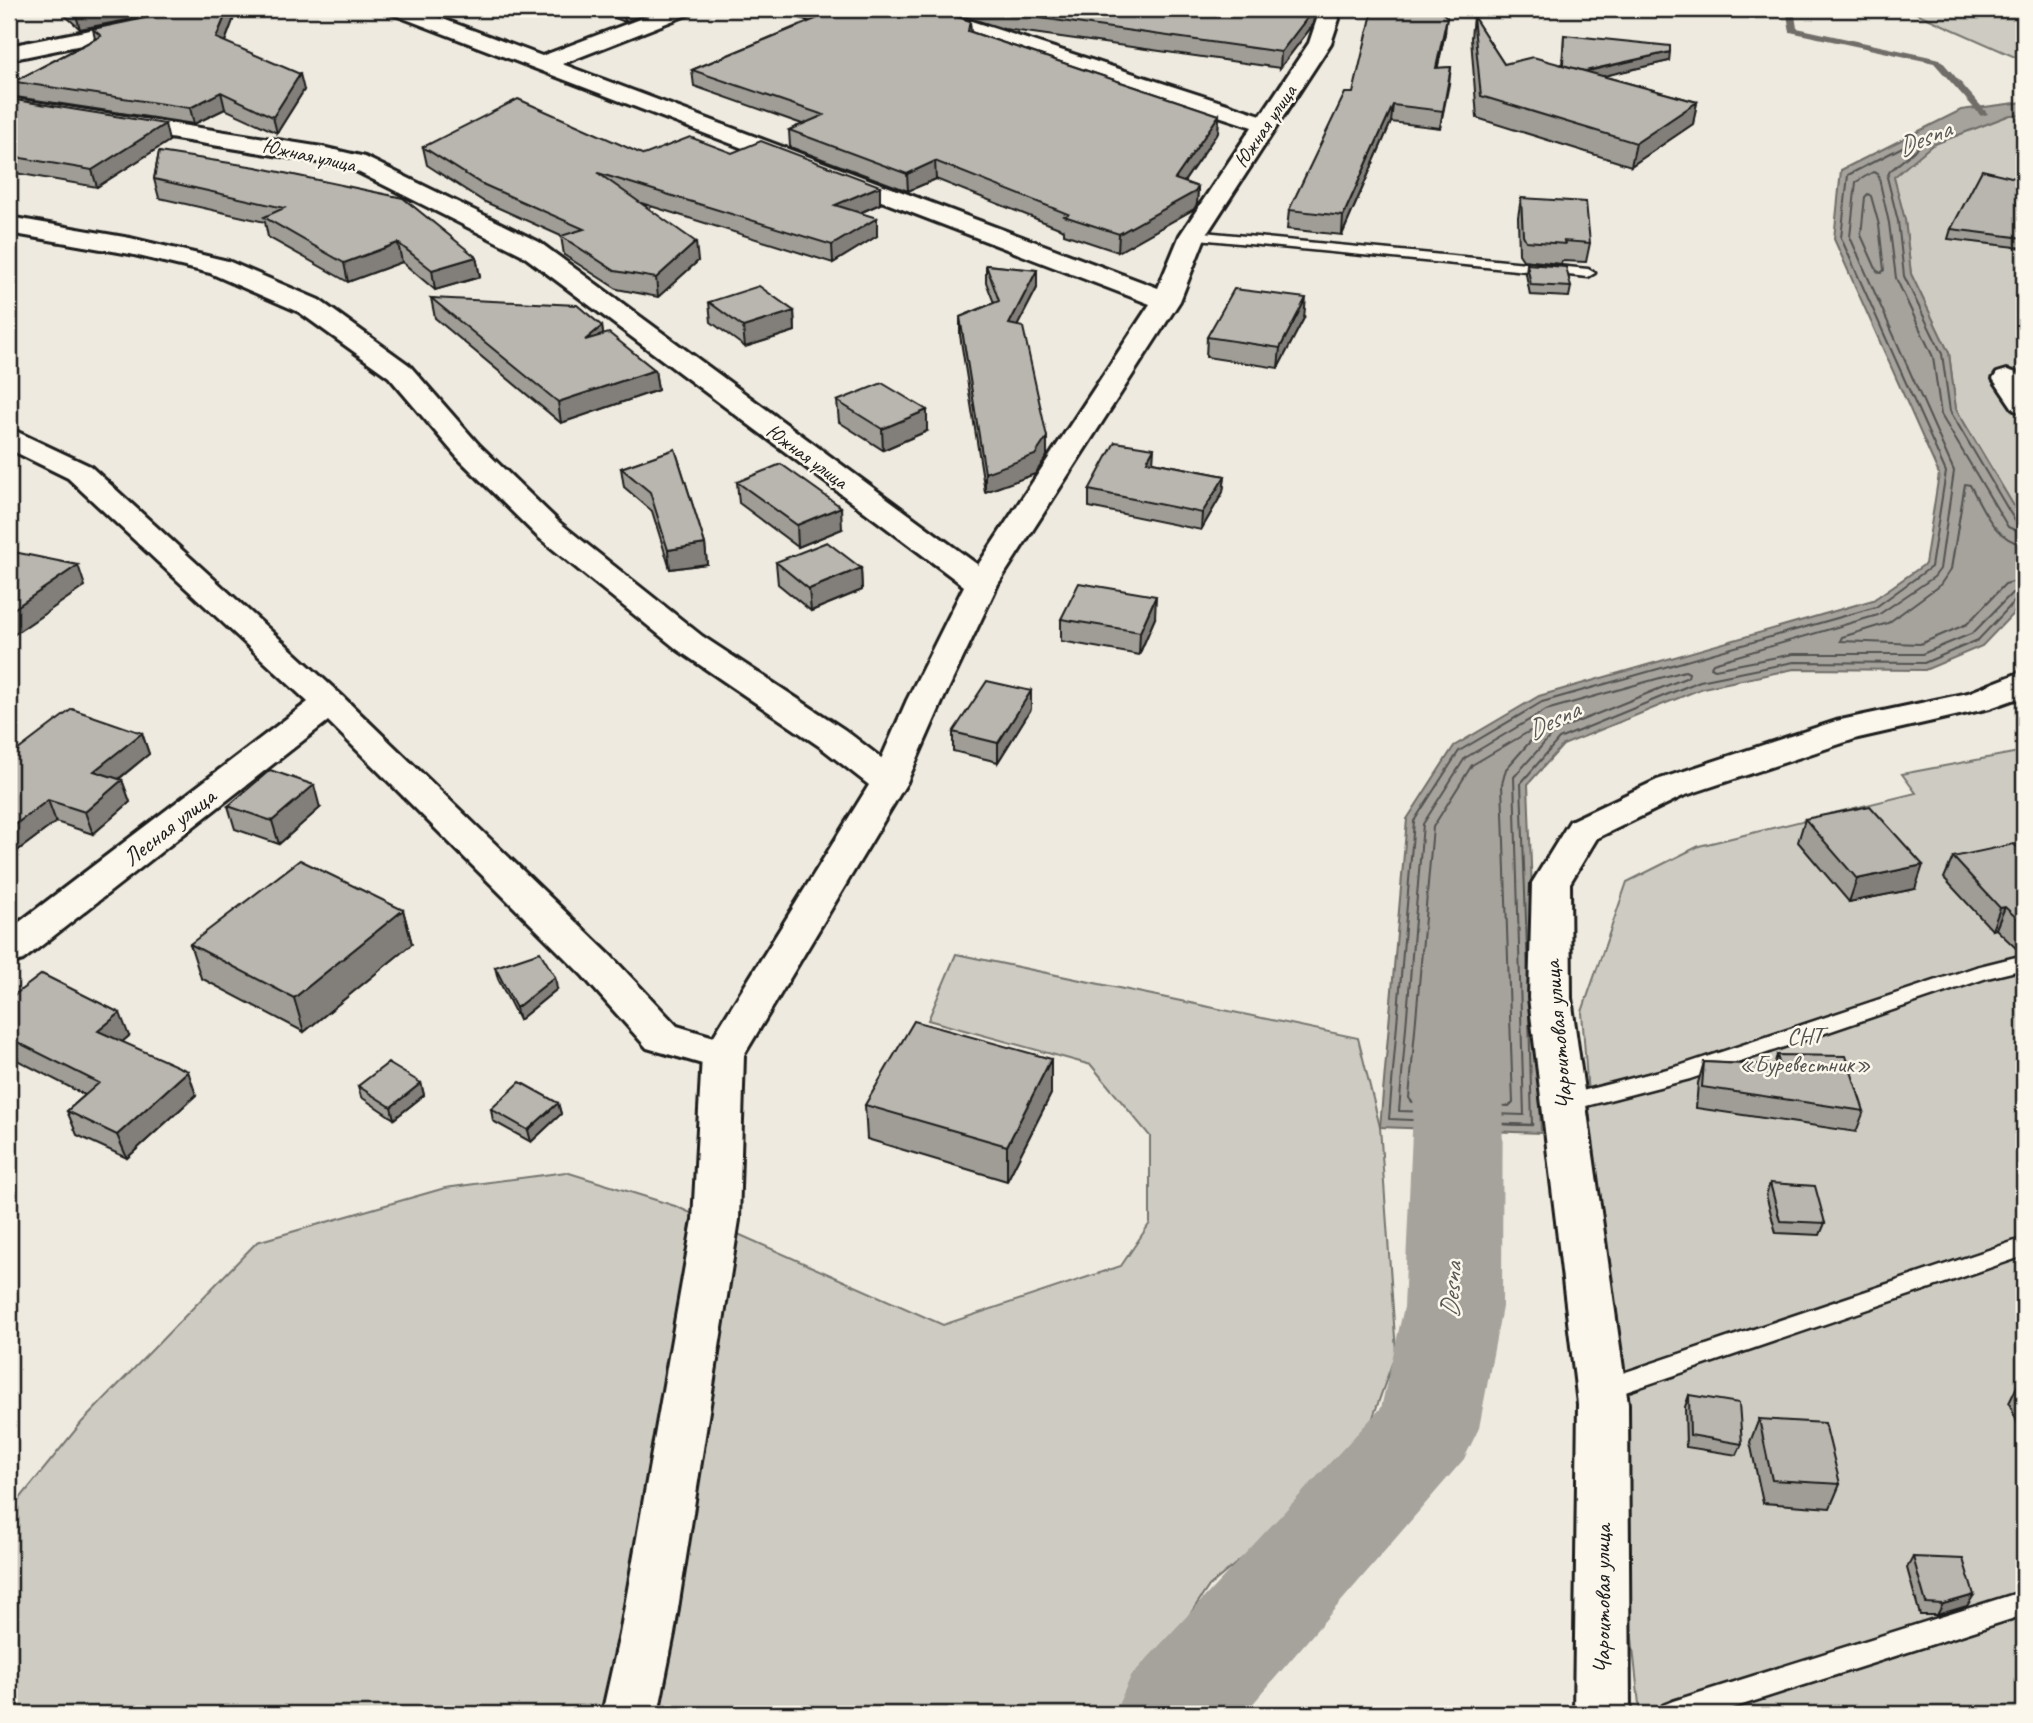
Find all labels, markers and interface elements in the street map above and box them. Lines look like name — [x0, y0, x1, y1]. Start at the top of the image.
street label: Южная улица — [1228, 78, 1303, 172]
water label: Desna — [1892, 111, 1958, 164]
street label: Южная улица — [260, 132, 359, 178]
street label: Южная улица — [761, 418, 854, 495]
water label: Desna — [1521, 692, 1587, 747]
street label: Лесная улица — [117, 780, 223, 873]
street label: Чароитовая улица — [1536, 957, 1579, 1111]
park label: СНТ «Буревестник» — [1739, 1021, 1871, 1079]
water label: Desna — [1433, 1259, 1470, 1318]
street label: Чароитовая улица — [1587, 1522, 1617, 1674]

